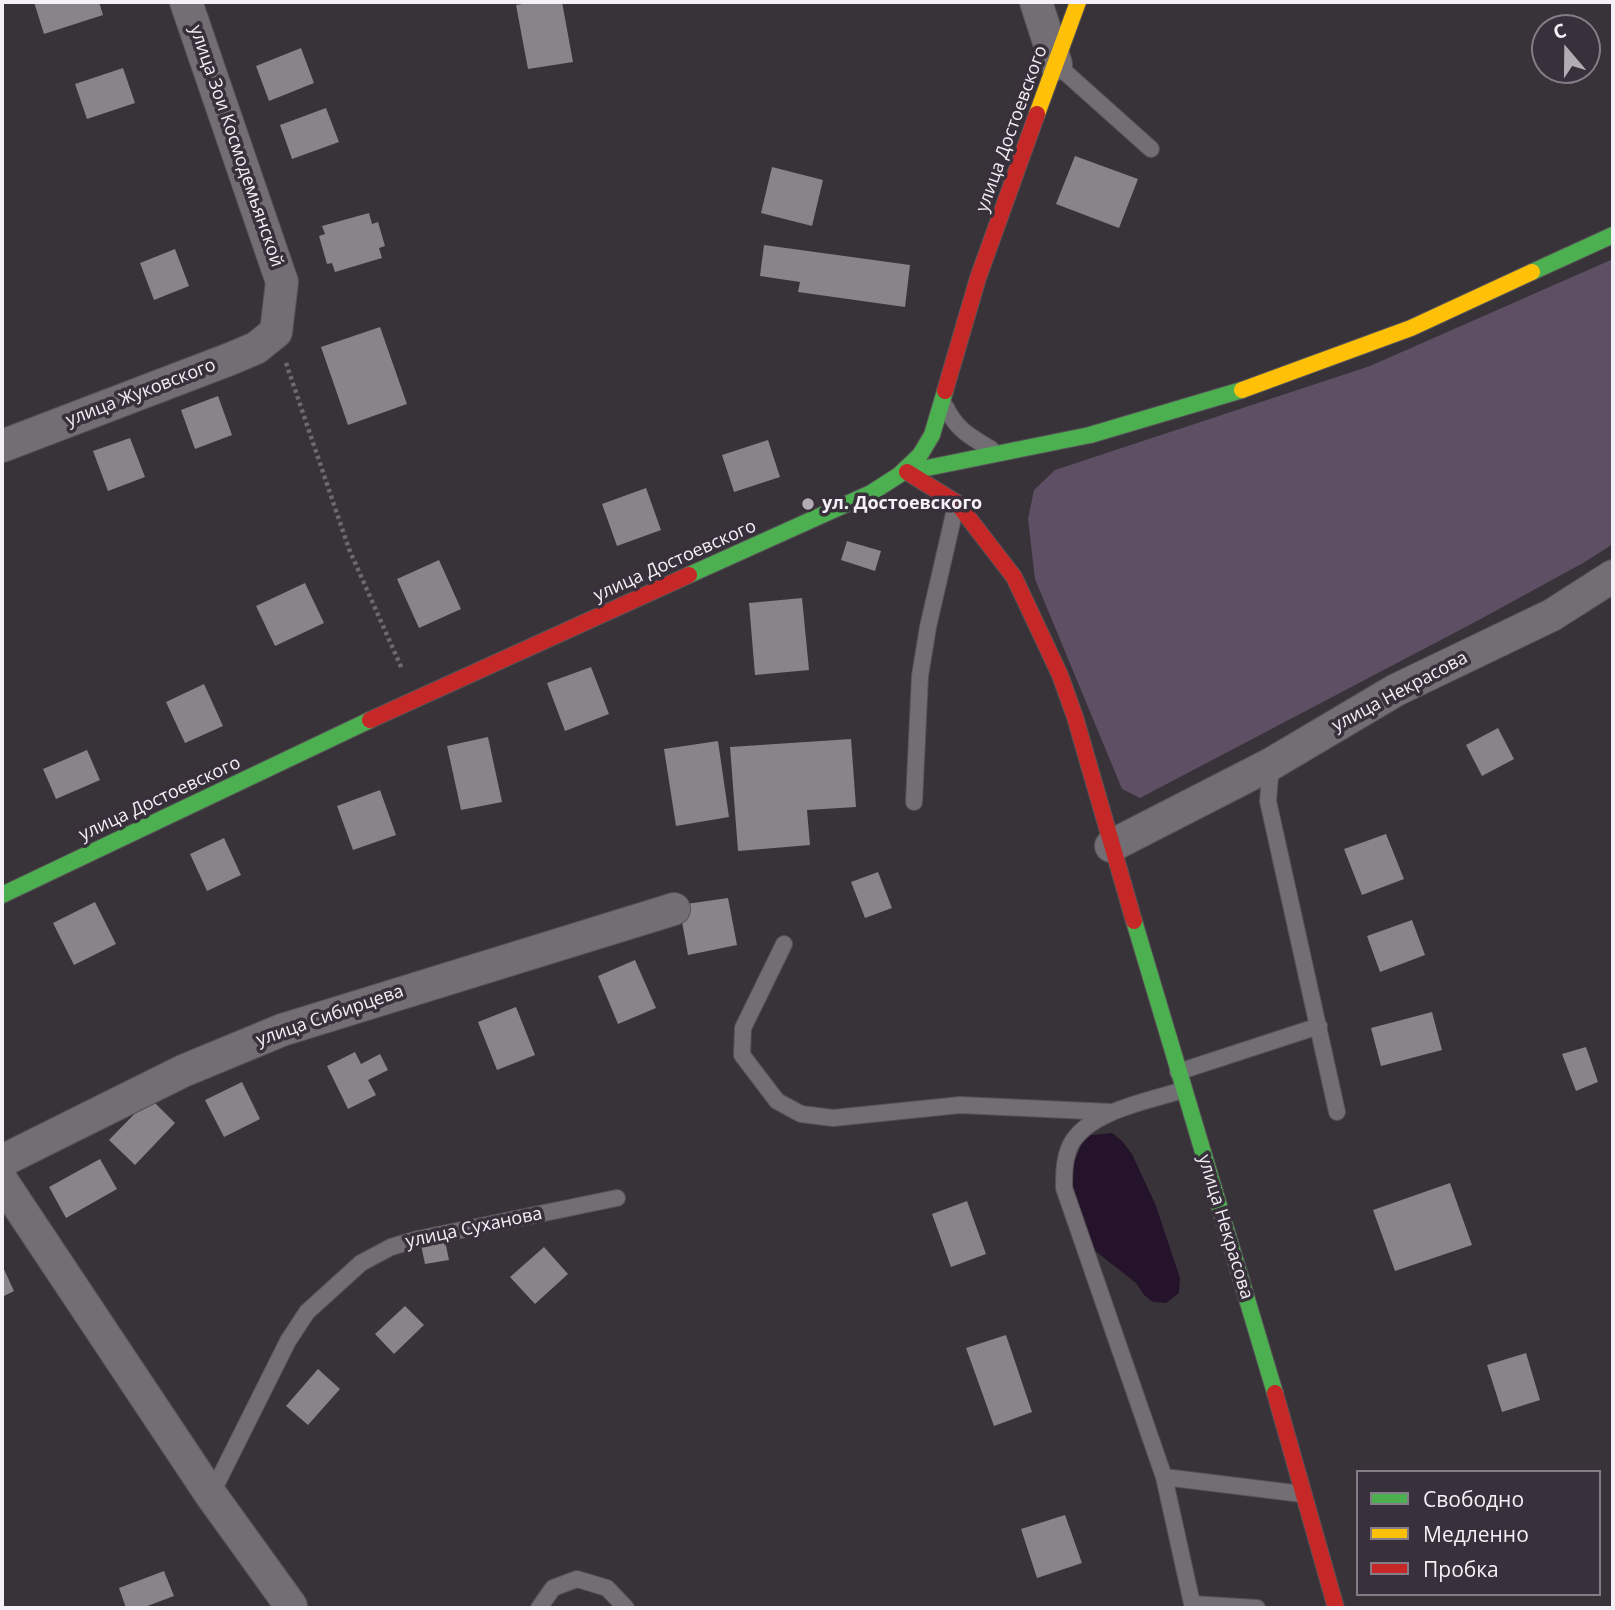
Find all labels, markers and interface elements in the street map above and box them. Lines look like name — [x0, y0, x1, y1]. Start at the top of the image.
north arrow — [1531, 14, 1601, 84]
text: С — [1549, 17, 1570, 45]
street label: улица Зои Космодемьянской — [184, 22, 288, 270]
street label: улица Достоевского — [972, 43, 1052, 215]
street label: улица Жуковского — [63, 354, 219, 432]
place label: ул. Достоевского — [822, 493, 982, 515]
marker: ул. Достоевского — [800, 496, 816, 512]
street label: улица Достоевского — [590, 515, 760, 607]
street label: улица Некрасова — [1329, 647, 1471, 737]
street label: улица Достоевского — [76, 752, 244, 846]
street label: улица Сибирцева — [254, 981, 406, 1051]
street label: улица Некрасова — [1193, 1152, 1257, 1302]
street label: улица Суханова — [404, 1203, 544, 1253]
legend — [1356, 1470, 1601, 1596]
text: Свободно — [1423, 1485, 1524, 1513]
text: Медленно — [1423, 1520, 1529, 1548]
text: Пробка — [1423, 1555, 1499, 1583]

